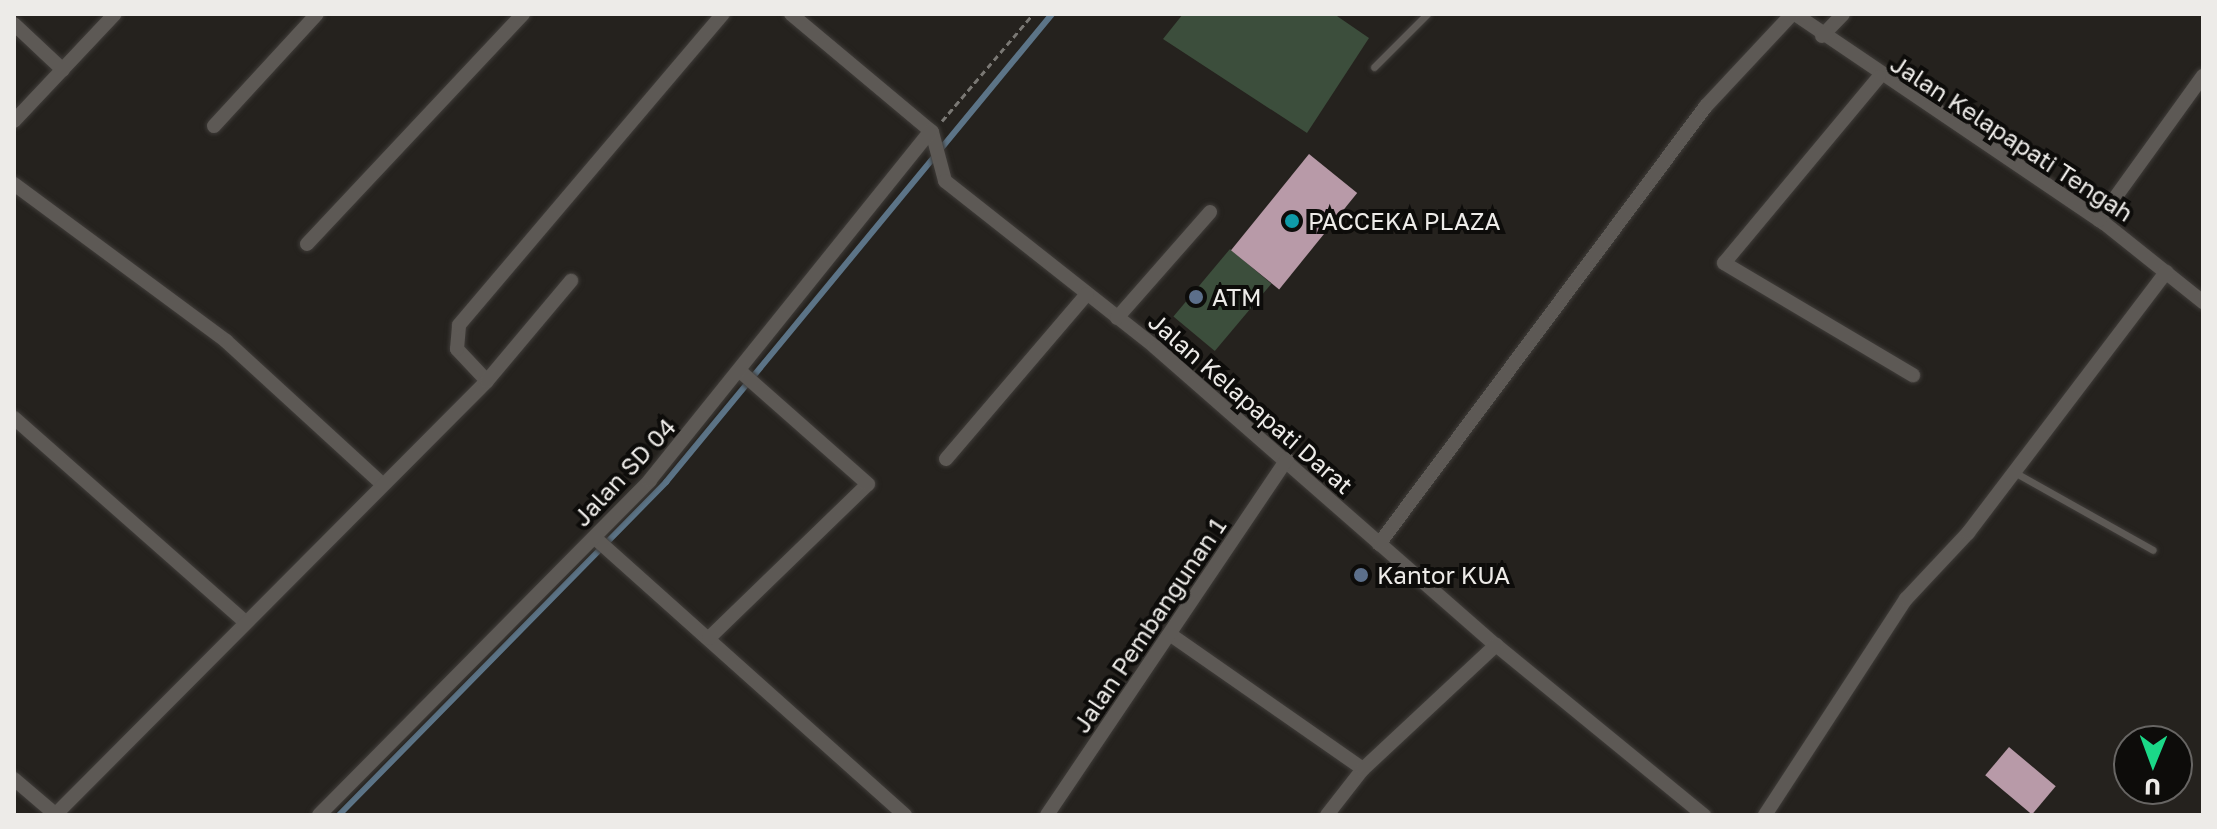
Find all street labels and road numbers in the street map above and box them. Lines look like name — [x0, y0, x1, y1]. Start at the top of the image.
street label: Jalan Kelapapati Tengah — [1885, 49, 2139, 227]
street label: Jalan Kelapapati Darat — [1143, 307, 1359, 499]
street label: Jalan SD 04 — [567, 412, 681, 532]
street label: Jalan Pembangunan 1 — [1066, 512, 1232, 738]

